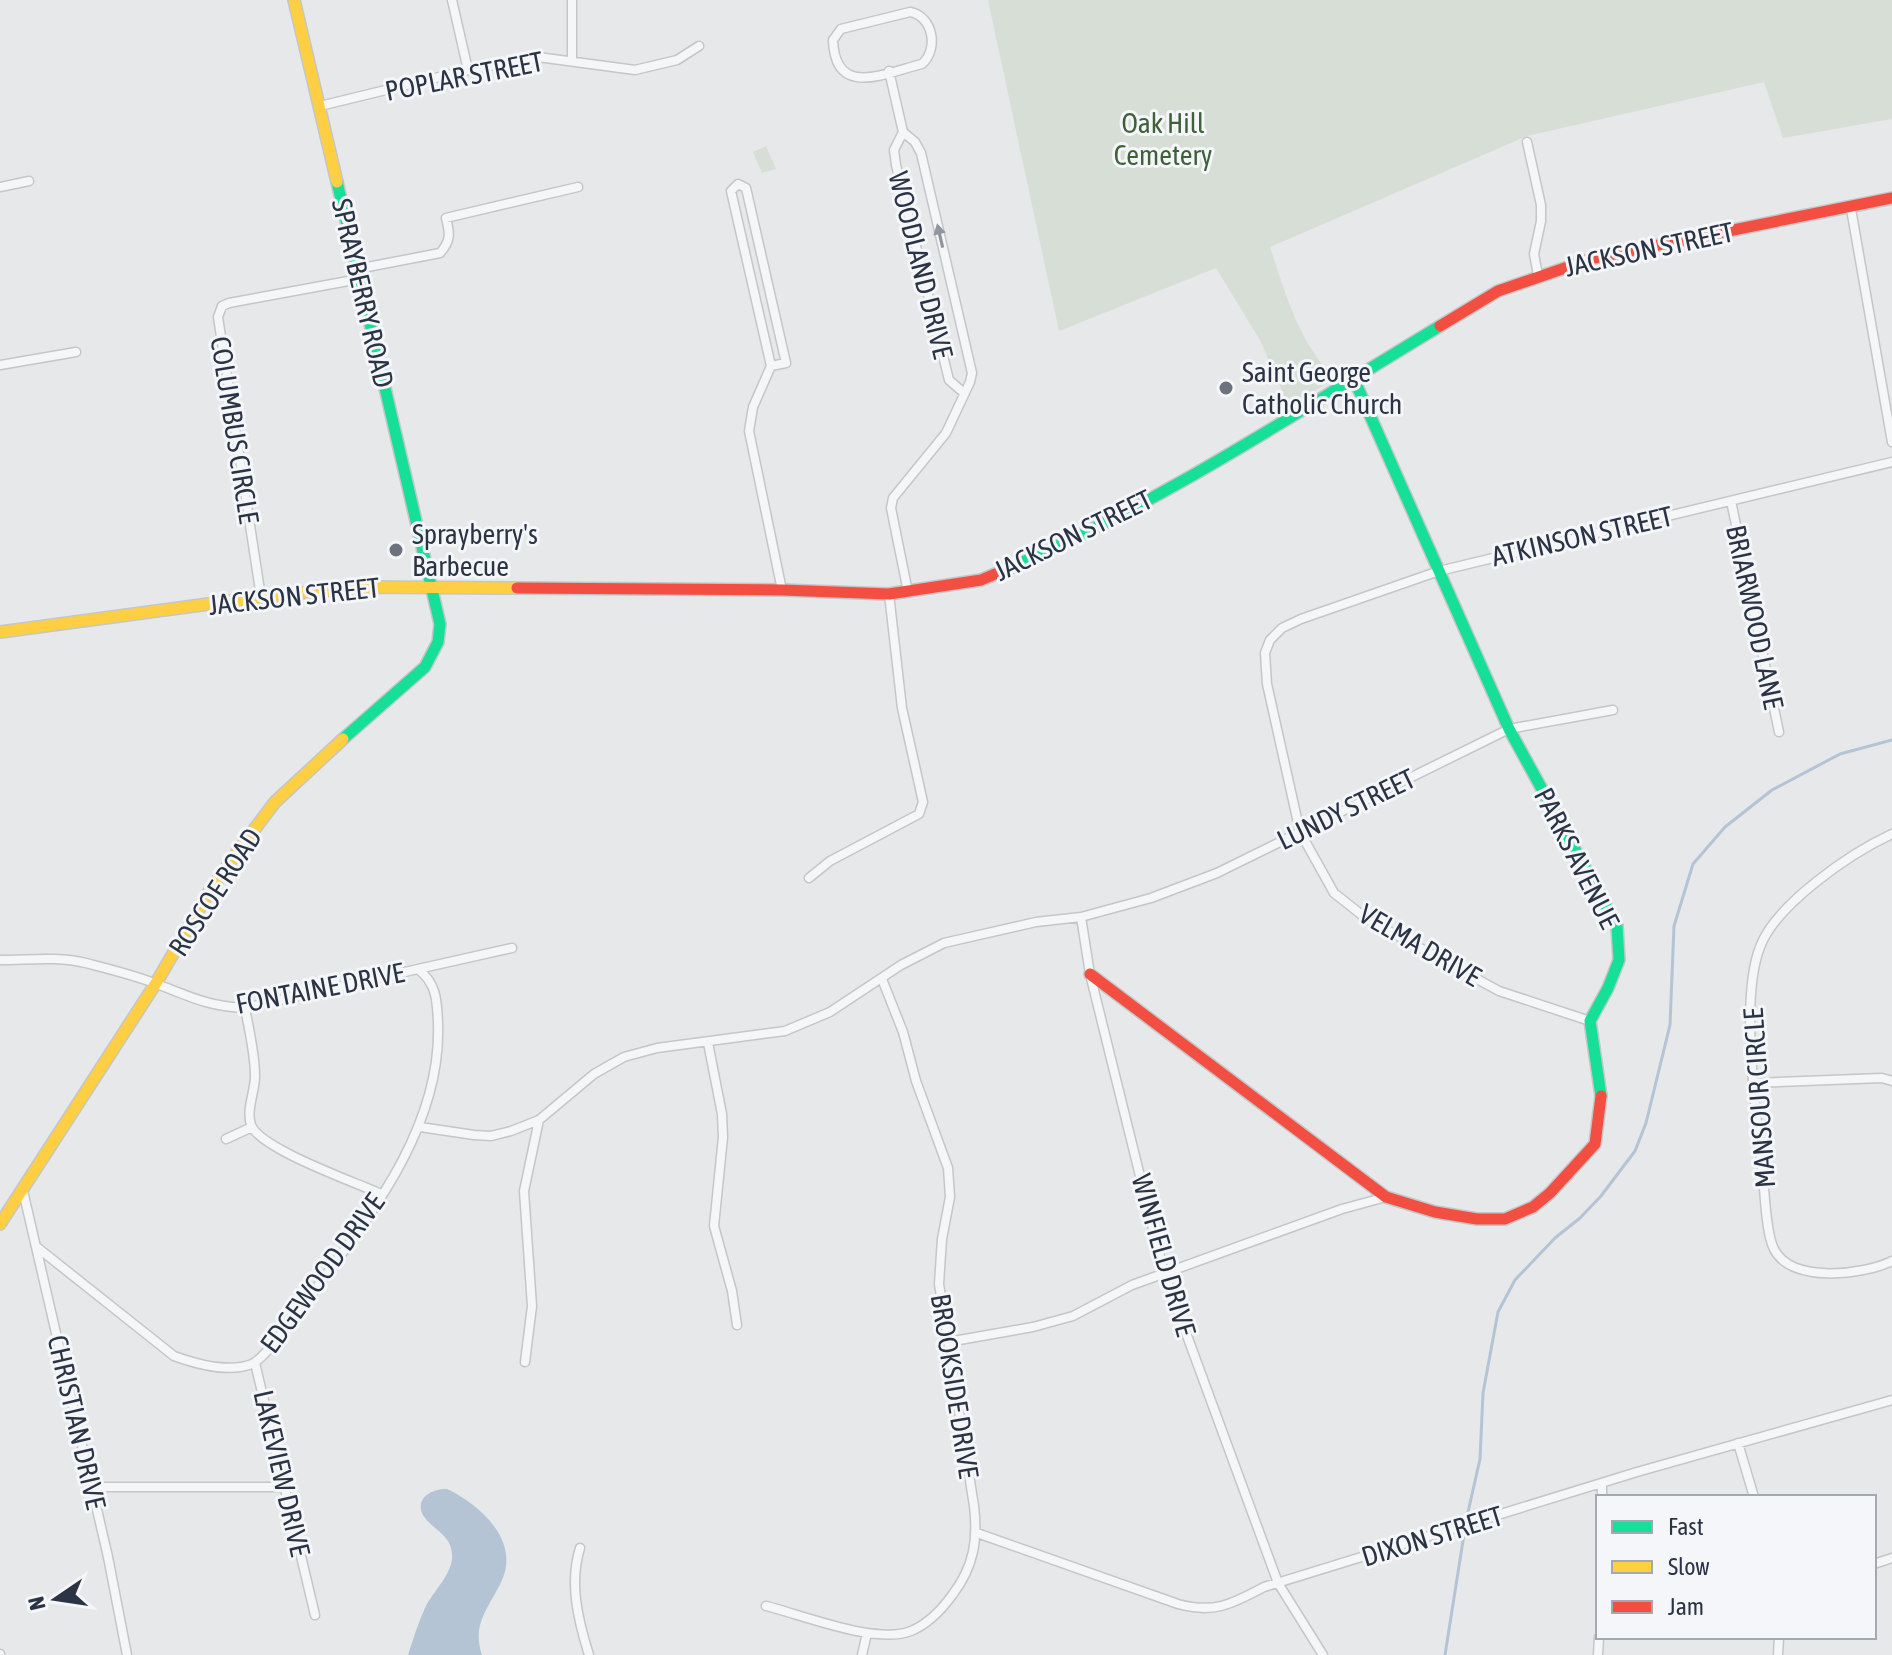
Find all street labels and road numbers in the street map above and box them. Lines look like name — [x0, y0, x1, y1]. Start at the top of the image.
street label: POPLAR STREET — [382, 45, 546, 107]
street label: WOODLAND DRIVE — [882, 168, 960, 362]
street label: SPRAYBERRY ROAD — [326, 195, 400, 391]
street label: JACKSON STREET — [1562, 216, 1736, 282]
street label: COLUMBUS CIRCLE — [204, 334, 266, 526]
street label: JACKSON STREET — [989, 483, 1157, 587]
street label: ATKINSON STREET — [1488, 500, 1676, 572]
street label: BRIARWOOD LANE — [1720, 522, 1790, 712]
street label: JACKSON STREET — [207, 571, 381, 621]
street label: LUNDY STREET — [1272, 762, 1420, 856]
street label: PARKS AVENUE — [1528, 782, 1626, 934]
street label: ROSCOE ROAD — [162, 822, 268, 962]
street label: VELMA DRIVE — [1353, 897, 1487, 993]
street label: FONTAINE DRIVE — [233, 956, 407, 1020]
street label: MANSOUR CIRCLE — [1737, 1007, 1781, 1189]
street label: WINFIELD DRIVE — [1126, 1170, 1202, 1340]
street label: EDGEWOOD DRIVE — [253, 1187, 391, 1359]
street label: BROOKSIDE DRIVE — [925, 1292, 985, 1481]
street label: CHRISTIAN DRIVE — [41, 1332, 113, 1512]
street label: LAKEVIEW DRIVE — [247, 1387, 317, 1559]
street label: DIXON STREET — [1358, 1499, 1506, 1573]

